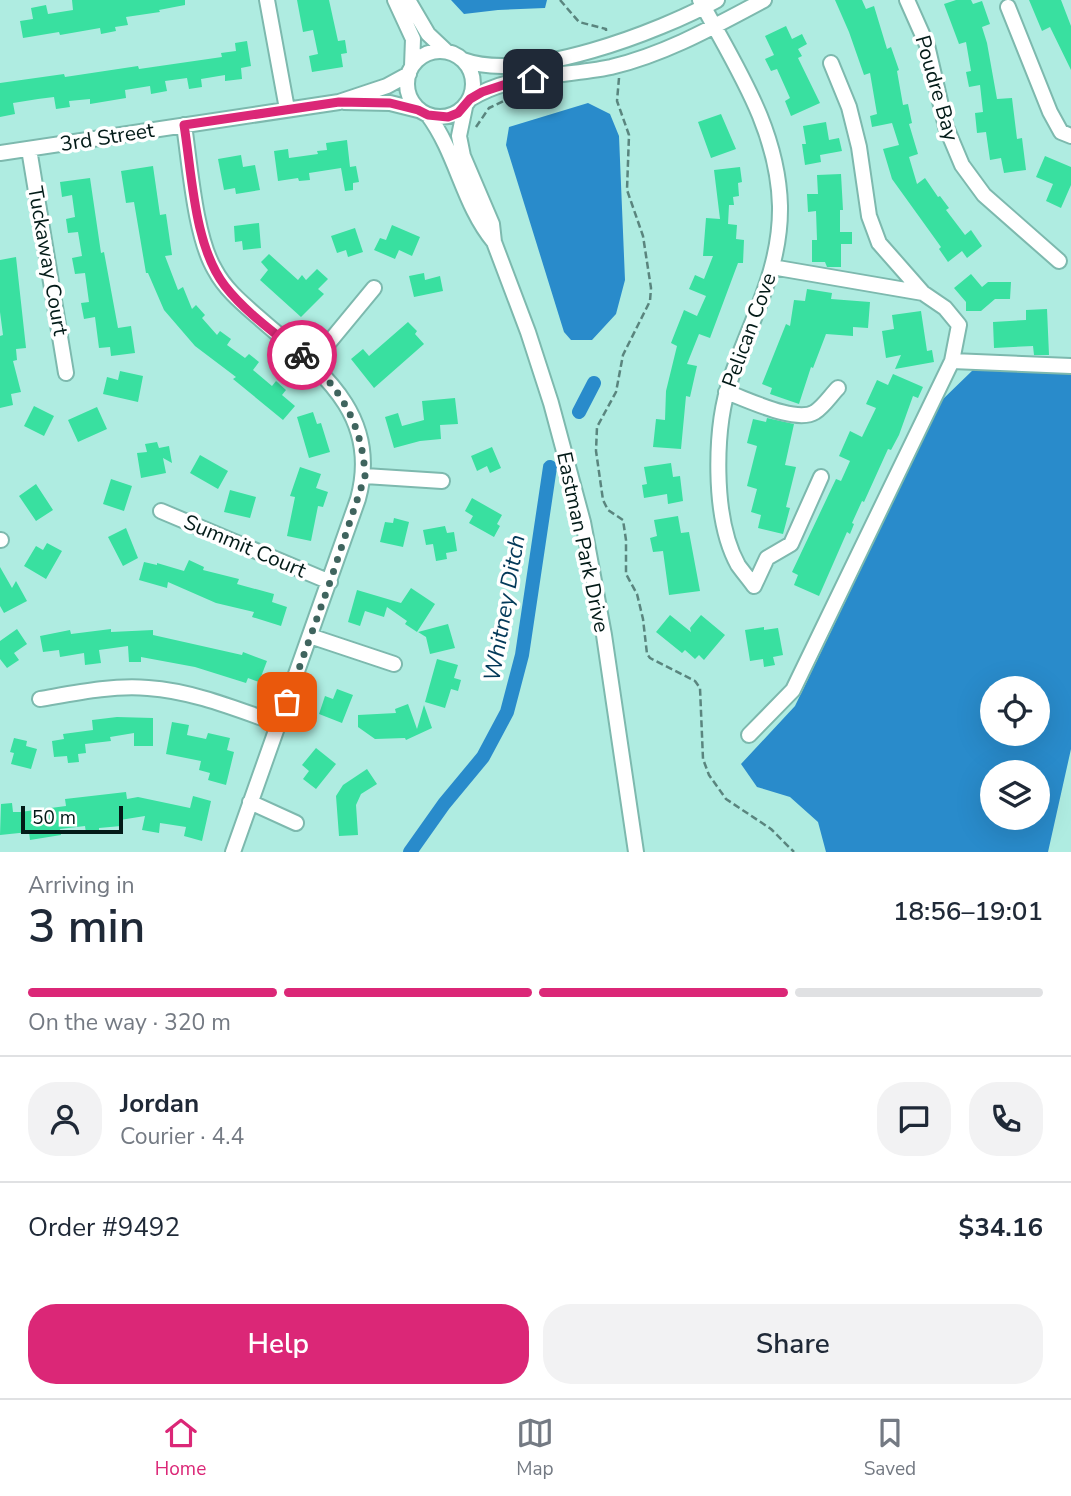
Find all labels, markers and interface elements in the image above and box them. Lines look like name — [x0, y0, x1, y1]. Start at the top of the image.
street label: Poudre Bay — [909, 32, 965, 144]
pin — [503, 49, 563, 109]
icon: home — [514, 60, 552, 98]
street label: 3rd Street — [58, 116, 157, 158]
street label: Tuckaway Court — [21, 184, 75, 338]
street label: Pelican Cove — [715, 269, 783, 391]
courier — [267, 320, 337, 390]
icon: bike — [283, 336, 321, 374]
street label: Eastman Park Drive — [550, 449, 616, 635]
street label: Summit Court — [179, 508, 311, 585]
water label: Whitney Ditch — [476, 532, 533, 684]
pin — [257, 672, 317, 732]
map controls — [980, 676, 1050, 830]
button: locate — [980, 676, 1050, 746]
icon: bag — [268, 683, 306, 721]
button: layers — [980, 760, 1050, 830]
scale bar — [21, 803, 122, 835]
text: 50 m — [32, 805, 76, 831]
text: Arriving in — [28, 870, 135, 901]
text: 18:56–19:01 — [893, 894, 1043, 929]
text: 3 min — [28, 895, 145, 958]
text: On the way · 320 m — [28, 1007, 231, 1038]
button: person — [28, 1082, 102, 1156]
button: chat — [877, 1082, 951, 1156]
button: phone — [969, 1082, 1043, 1156]
text: Jordan — [120, 1086, 199, 1121]
text: Courier · 4.4 — [120, 1121, 244, 1152]
text: Order #9492 — [28, 1210, 180, 1245]
text: $34.16 — [959, 1210, 1043, 1245]
button: Help — [28, 1304, 529, 1384]
button: Share — [543, 1304, 1043, 1384]
tab: Home — [155, 1414, 206, 1482]
tab: Map — [516, 1414, 554, 1482]
tab: Saved — [864, 1414, 916, 1482]

